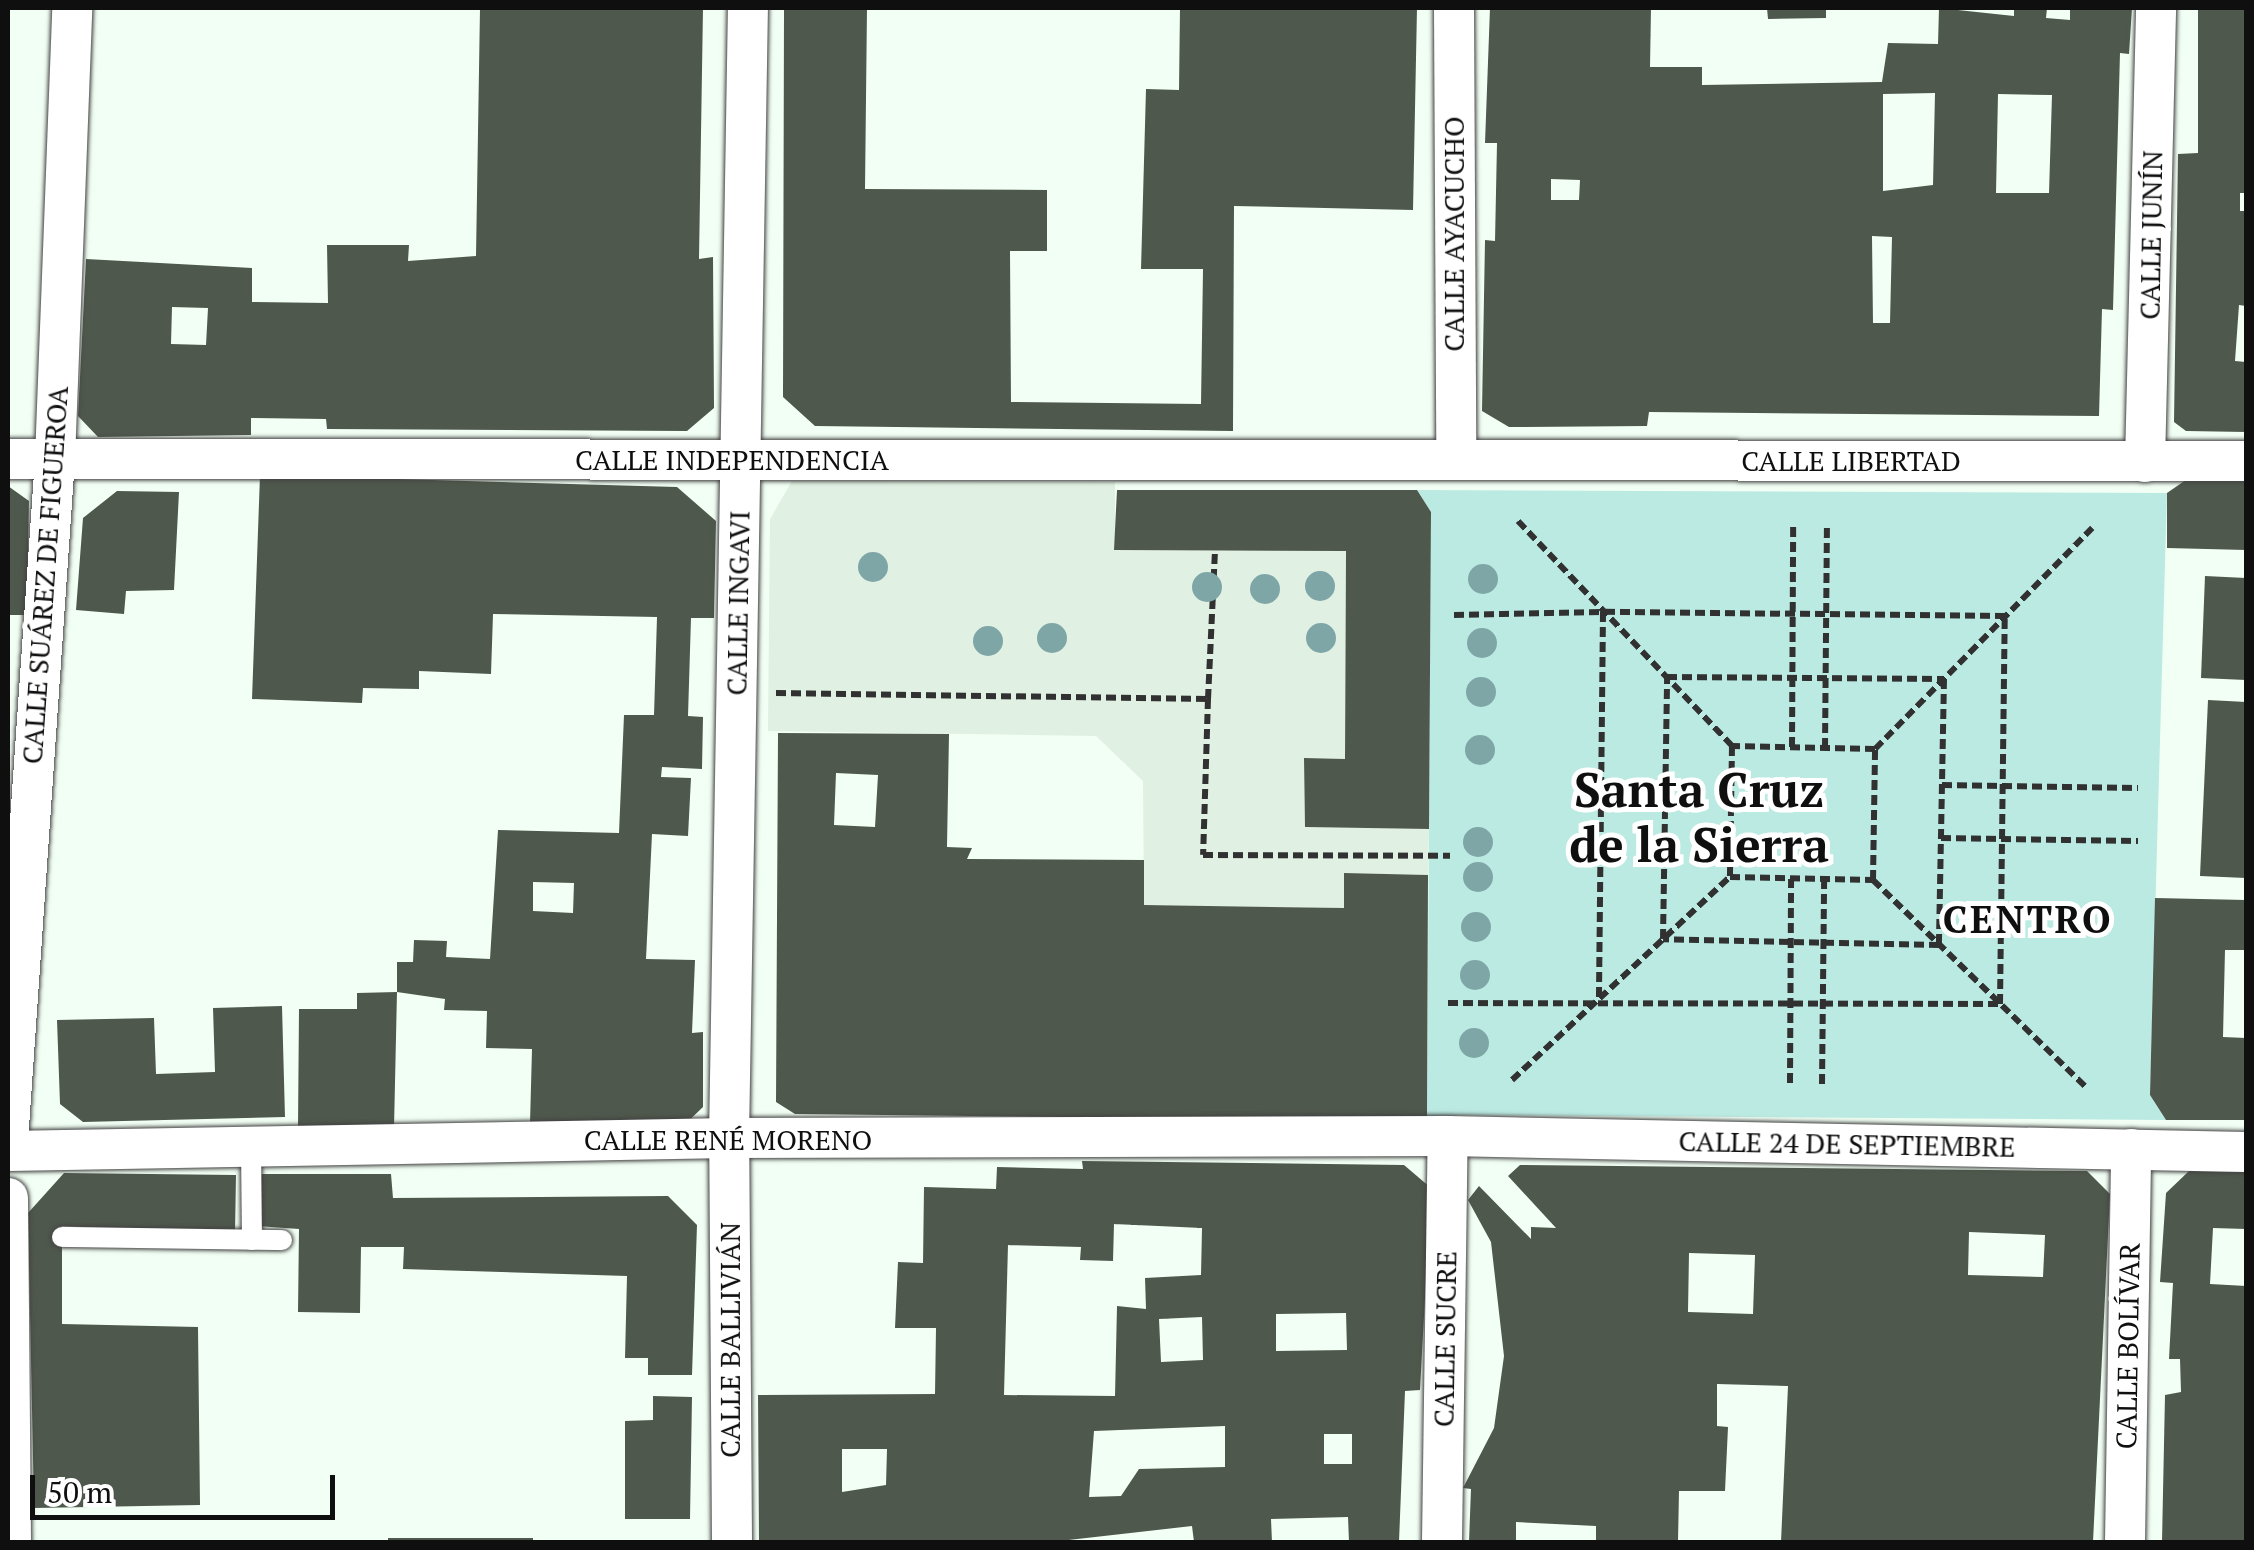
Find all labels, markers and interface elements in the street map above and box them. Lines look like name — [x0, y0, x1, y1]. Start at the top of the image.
street label: CALLE AYACUCHO — [1437, 116, 1471, 352]
street label: CALLE JUNÍN — [2133, 150, 2169, 320]
street label: CALLE SUÁREZ DE FIGUEROA — [15, 385, 75, 765]
street label: CALLE INDEPENDENCIA — [575, 443, 889, 477]
street label: CALLE LIBERTAD — [1741, 444, 1961, 478]
street label: CALLE INGAVI — [720, 510, 756, 696]
district label: Santa Cruz de la Sierra — [1569, 760, 1829, 873]
district label: CENTRO — [1943, 897, 2113, 943]
street label: CALLE RENÉ MORENO — [584, 1123, 872, 1157]
street label: CALLE 24 DE SEPTIEMBRE — [1678, 1124, 2016, 1164]
street label: CALLE BALLIVIÁN — [713, 1222, 747, 1458]
street label: CALLE BOLÍVAR — [2109, 1242, 2147, 1450]
street label: CALLE SUCRE — [1427, 1251, 1463, 1427]
scale bar — [35, 1455, 340, 1517]
text: 50 m — [47, 1472, 112, 1512]

